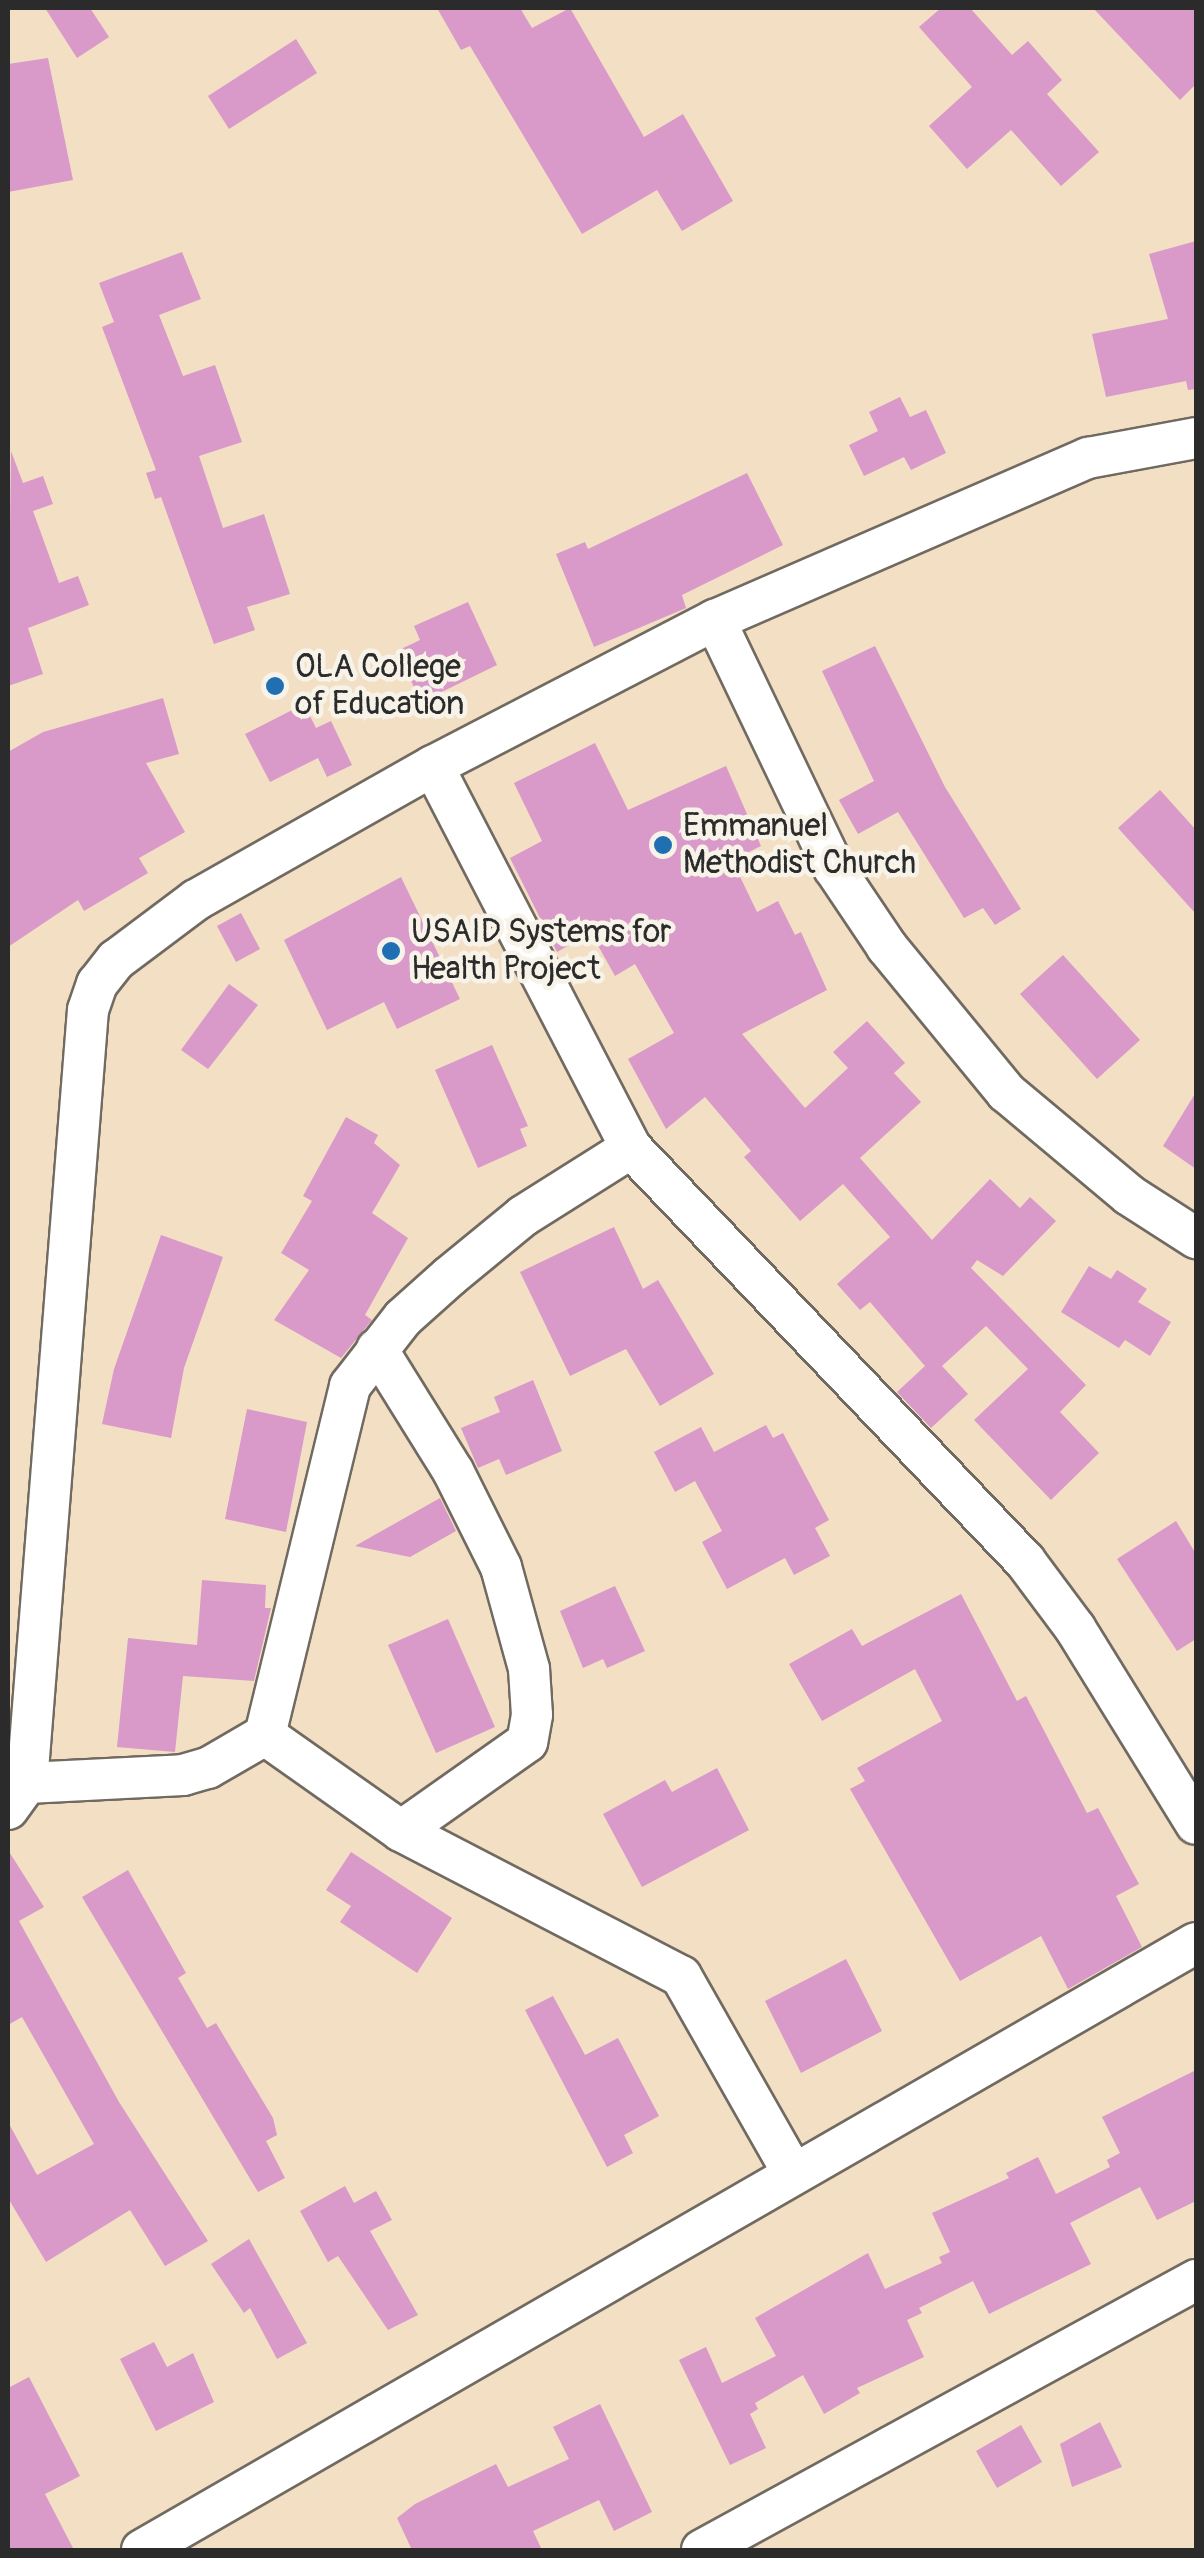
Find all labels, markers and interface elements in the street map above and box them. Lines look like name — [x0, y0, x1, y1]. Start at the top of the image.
place label: OLA College of Education — [295, 649, 464, 724]
marker: OLA College of Education — [264, 675, 286, 697]
place label: Emmanuel Methodist Church — [683, 808, 916, 883]
marker: Emmanuel Methodist Church — [652, 834, 674, 856]
place label: USAID Systems for Health Project — [411, 914, 672, 989]
marker: USAID Systems for Health Project — [380, 940, 402, 962]

